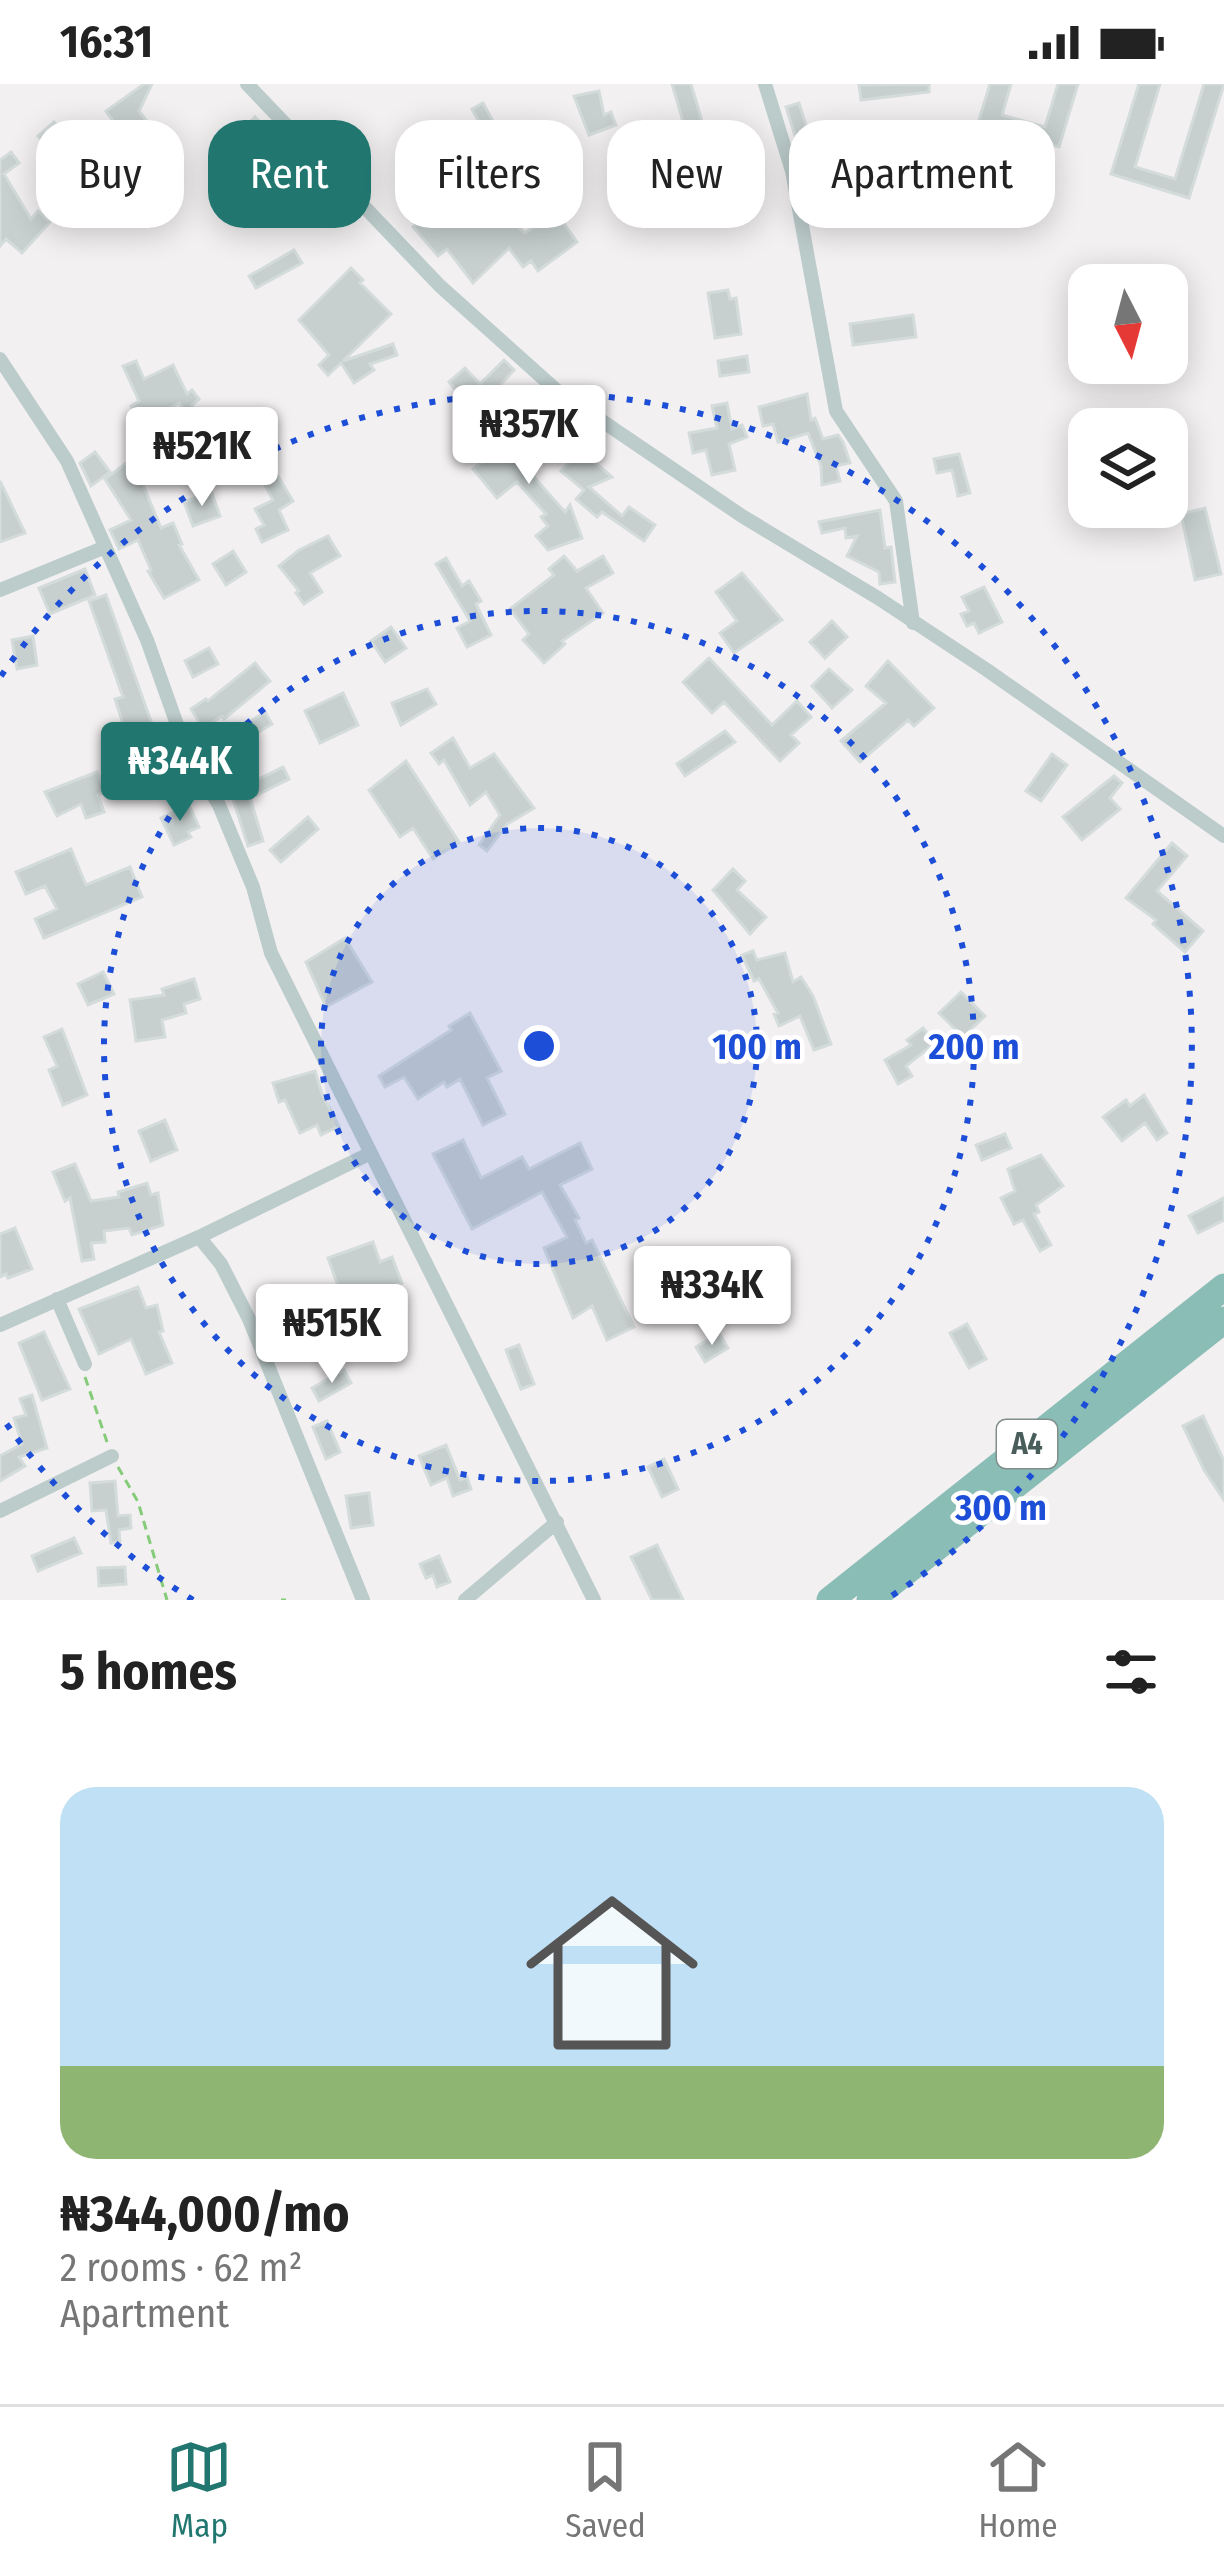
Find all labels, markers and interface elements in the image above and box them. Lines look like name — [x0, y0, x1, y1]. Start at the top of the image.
text: 16:31 — [60, 15, 153, 69]
chip: Buy — [36, 120, 184, 228]
chip: Rent — [208, 120, 371, 228]
chip: Filters — [395, 120, 583, 228]
chip: New — [607, 120, 765, 228]
chip: Apartment — [789, 120, 1055, 228]
north arrow — [1068, 264, 1188, 384]
map controls — [1068, 264, 1188, 528]
pin: ₦357K — [445, 385, 613, 487]
text: ₦357K — [480, 401, 578, 447]
pin: ₦521K — [118, 407, 286, 509]
button: layers — [1068, 408, 1188, 528]
text: ₦521K — [153, 423, 251, 469]
pin: ₦344K — [96, 722, 264, 824]
text: ₦344K — [128, 738, 232, 784]
centre of rings — [518, 1025, 560, 1067]
text: 100 m — [712, 1025, 802, 1069]
text: 200 m — [928, 1025, 1019, 1069]
pin: ₦334K — [628, 1246, 796, 1348]
text: ₦334K — [661, 1262, 763, 1308]
pin: ₦515K — [248, 1284, 416, 1386]
text: ₦515K — [283, 1300, 381, 1346]
road number: A4 — [997, 1420, 1057, 1468]
text: 300 m — [954, 1486, 1047, 1530]
icon: filters — [1098, 1639, 1164, 1705]
text: 5 homes — [60, 1641, 237, 1703]
icon: home — [504, 1865, 720, 2081]
text: ₦344,000/mo — [60, 2183, 349, 2245]
text: 2 rooms · 62 m² — [60, 2245, 302, 2291]
text: Apartment — [60, 2291, 229, 2337]
tab: Map — [166, 2434, 232, 2546]
tab: Saved — [565, 2434, 646, 2546]
tab: Home — [979, 2434, 1058, 2546]

